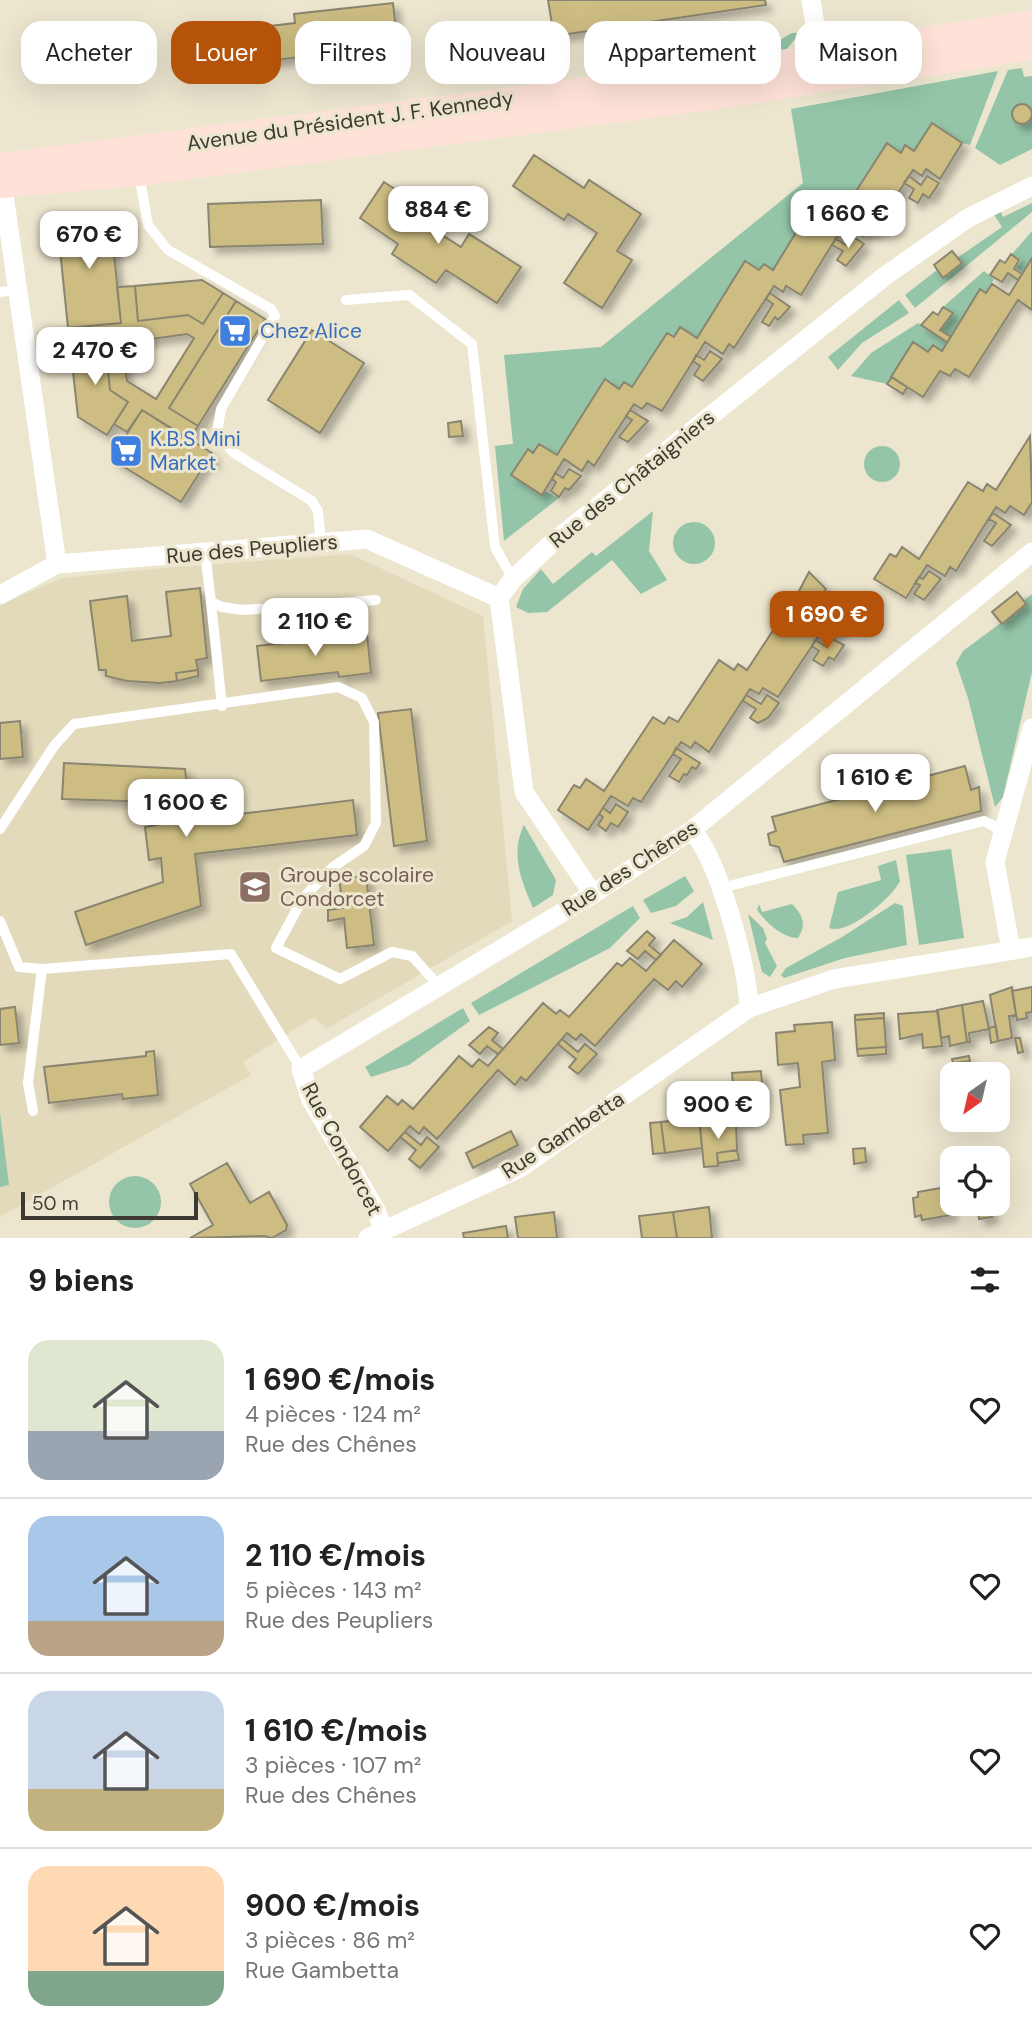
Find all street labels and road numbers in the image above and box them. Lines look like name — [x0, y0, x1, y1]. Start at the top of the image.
street label: Avenue du Président J. F. Kennedy — [185, 84, 516, 158]
street label: Rue des Châtaigniers — [543, 404, 721, 554]
street label: Rue des Peupliers — [165, 528, 339, 570]
street label: Rue des Chênes — [557, 814, 703, 922]
street label: Rue Condorcet — [295, 1078, 389, 1220]
street label: Rue Gambetta — [496, 1085, 630, 1185]

